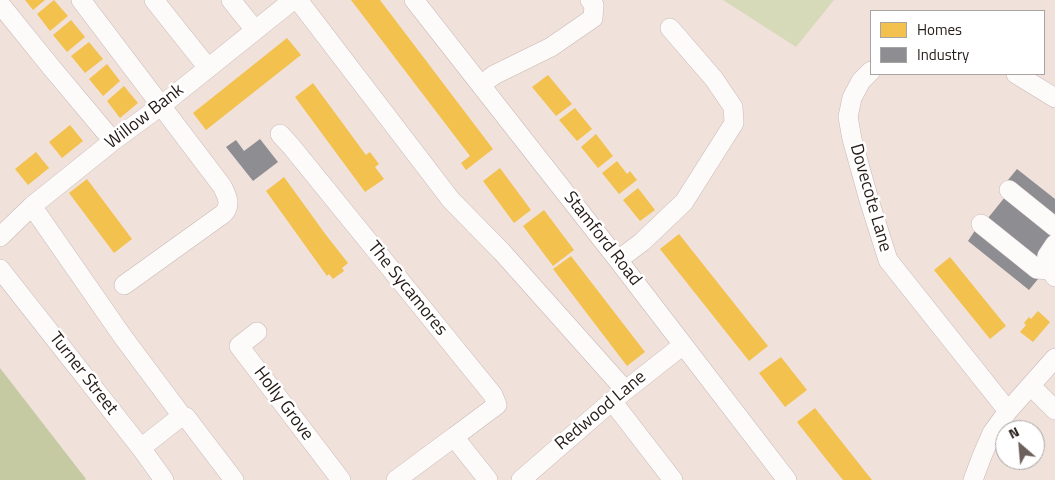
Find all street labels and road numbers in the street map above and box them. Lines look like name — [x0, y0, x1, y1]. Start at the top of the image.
street label: Willow Bank — [101, 80, 189, 154]
street label: Dovecote Lane — [844, 141, 896, 255]
street label: Stamford Road — [558, 188, 646, 290]
street label: The Sycamores — [362, 237, 452, 341]
street label: Turner Street — [44, 328, 122, 420]
street label: Holly Grove — [248, 363, 318, 445]
street label: Redwood Lane — [551, 367, 651, 455]

